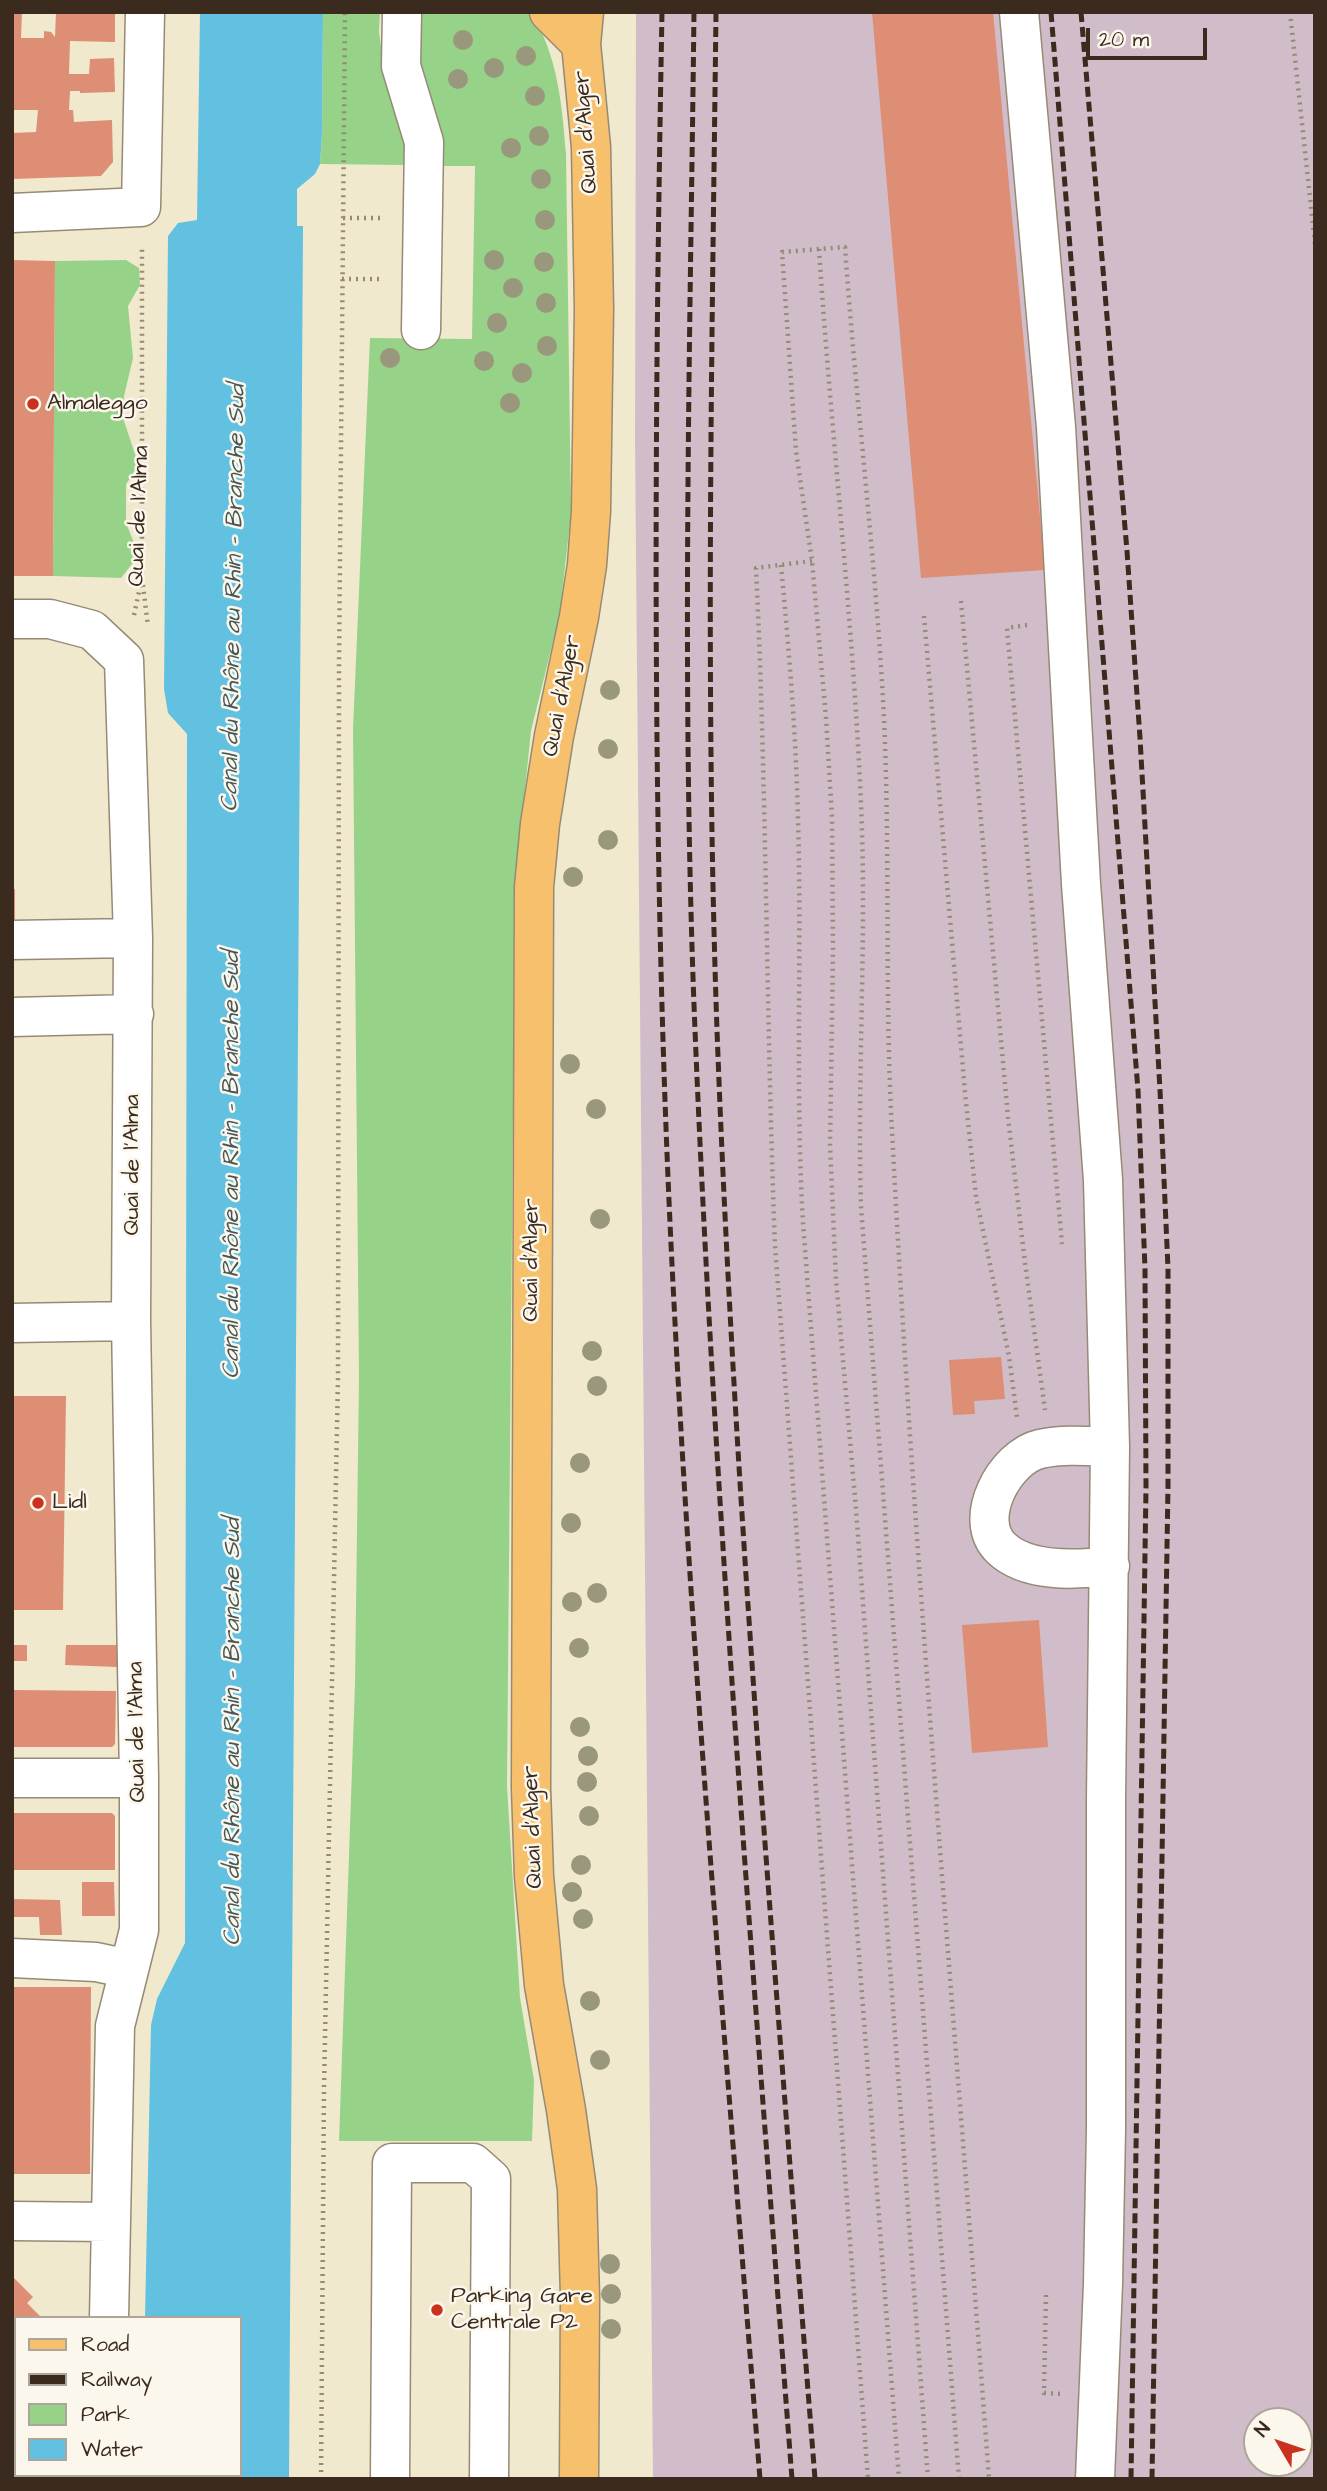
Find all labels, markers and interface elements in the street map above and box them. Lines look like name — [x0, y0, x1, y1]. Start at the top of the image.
scale bar — [1089, 14, 1210, 58]
text: 20 m — [1099, 25, 1149, 54]
street label: Quai d'Alger — [569, 70, 605, 194]
water label: Canal du Rhône au Rhin - Branche Sud — [217, 384, 253, 812]
place label: Almaleggo — [47, 390, 148, 418]
marker: Almaleggo — [25, 396, 41, 412]
street label: Quai de l'Alma — [124, 445, 156, 587]
street label: Quai d'Alger — [538, 633, 588, 759]
water label: Canal du Rhône au Rhin - Branche Sud — [219, 951, 247, 1379]
street label: Quai de l'Alma — [119, 1094, 147, 1236]
street label: Quai d'Alger — [518, 1198, 546, 1322]
place label: Lidl — [52, 1489, 87, 1517]
marker: Lidl — [30, 1495, 46, 1511]
water label: Canal du Rhône au Rhin - Branche Sud — [220, 1518, 248, 1946]
street label: Quai de l'Alma — [123, 1661, 153, 1803]
street label: Quai d'Alger — [518, 1765, 550, 1889]
place label: Parking Gare Centrale P2 — [451, 2283, 593, 2337]
marker: Parking Gare Centrale P2 — [429, 2302, 445, 2318]
legend — [14, 2316, 242, 2477]
text: Road — [81, 2330, 129, 2359]
text: Railway — [81, 2365, 152, 2394]
text: Park — [81, 2400, 130, 2429]
north arrow — [1243, 2407, 1313, 2477]
text: N — [1249, 2417, 1277, 2443]
text: Water — [81, 2435, 143, 2464]

